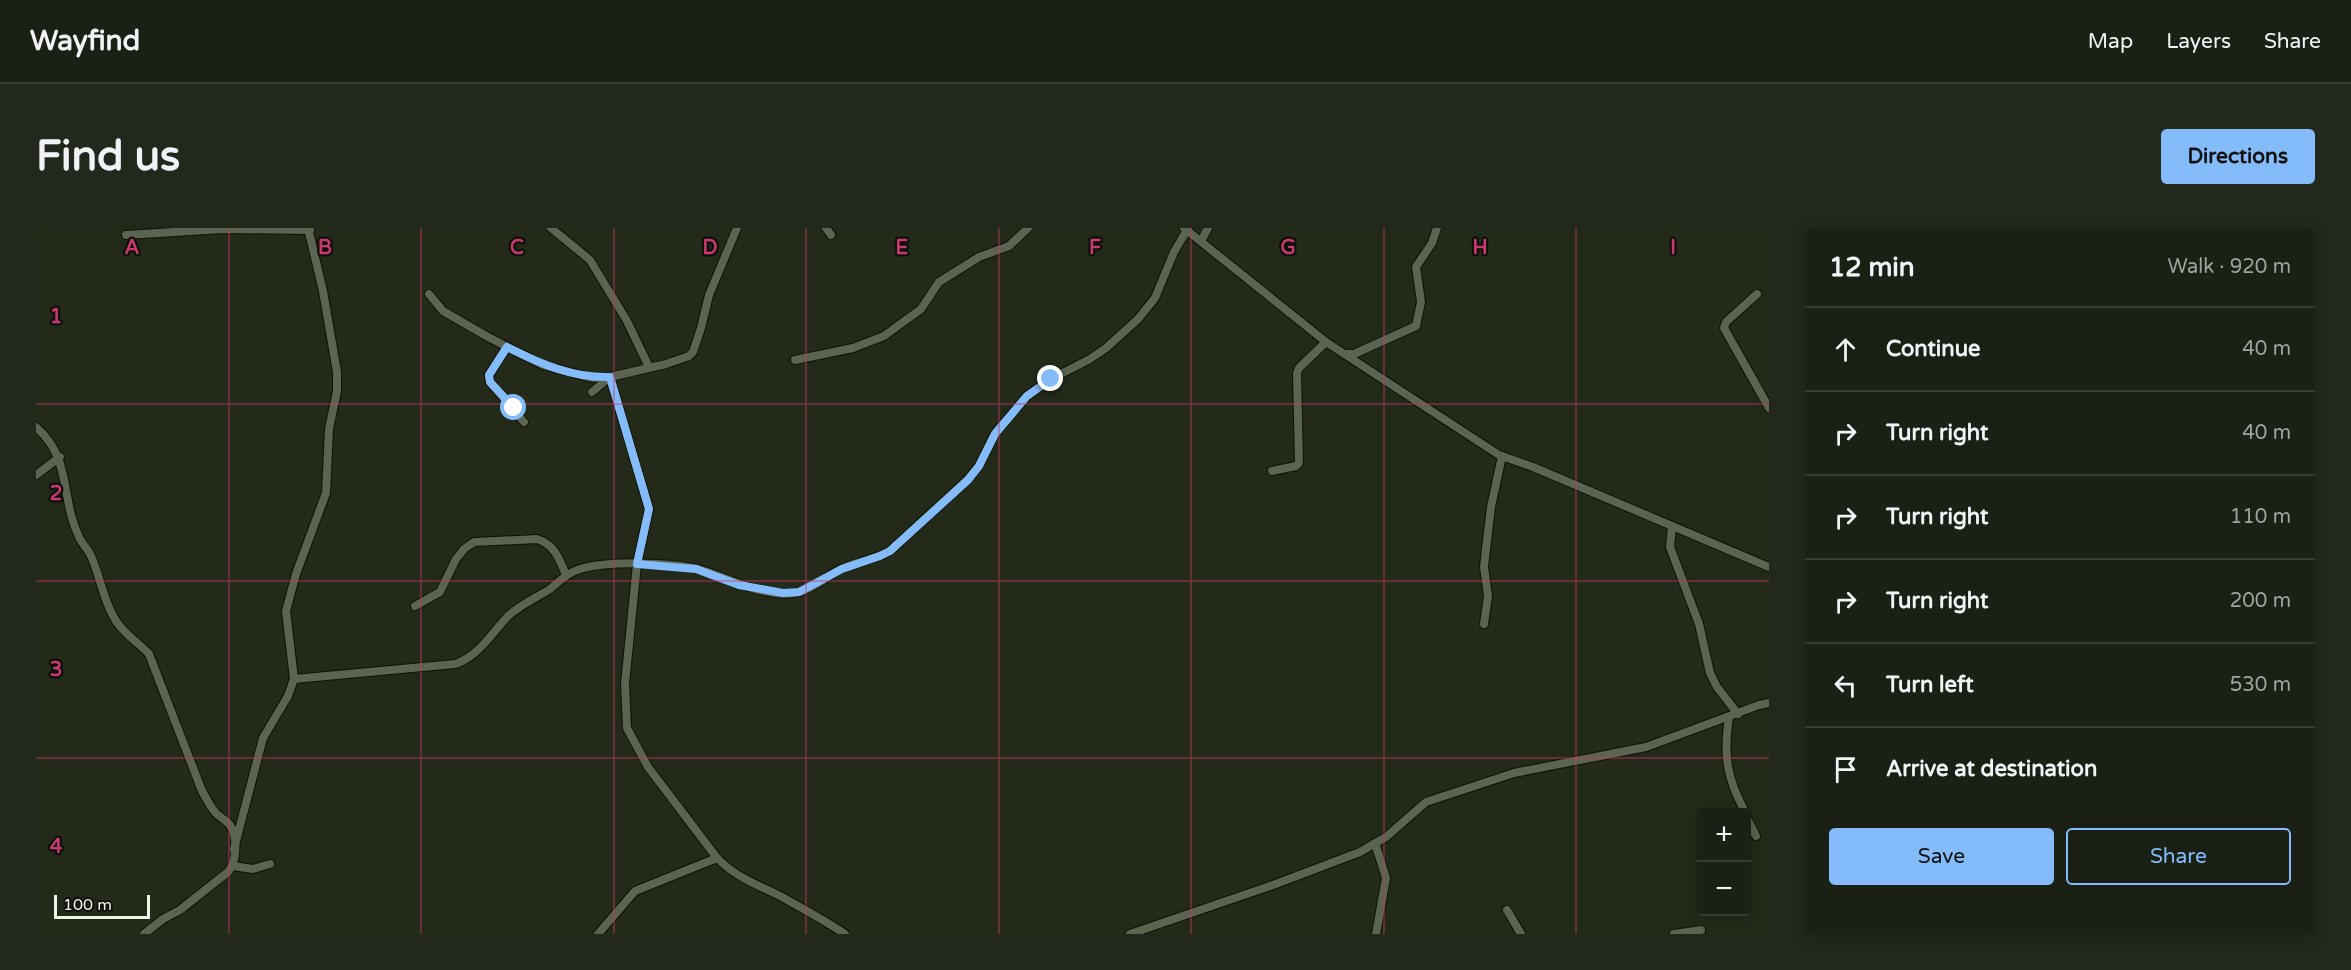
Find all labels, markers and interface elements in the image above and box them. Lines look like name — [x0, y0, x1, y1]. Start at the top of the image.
text: Wayfind — [30, 24, 140, 58]
text: Map — [2088, 29, 2133, 54]
text: Layers — [2166, 29, 2231, 54]
text: Share — [2264, 29, 2321, 54]
button: Directions — [2161, 129, 2315, 184]
text: Find us — [36, 131, 180, 182]
text: A — [125, 236, 140, 260]
text: B — [318, 236, 332, 260]
text: C — [510, 236, 524, 260]
text: D — [702, 236, 718, 260]
text: E — [896, 236, 909, 260]
text: F — [1089, 236, 1101, 260]
text: G — [1280, 236, 1296, 260]
text: H — [1472, 236, 1488, 260]
text: I — [1670, 236, 1676, 260]
text: 12 min — [1829, 252, 1915, 283]
text: Walk · 920 m — [2168, 255, 2291, 279]
text: 1 — [50, 305, 62, 329]
icon: ahead — [1829, 333, 1862, 366]
text: Continue — [1886, 336, 1981, 362]
text: 40 m — [2242, 337, 2291, 361]
route end — [1037, 365, 1063, 391]
route start — [500, 394, 526, 420]
icon: right — [1829, 417, 1862, 450]
text: Turn right — [1886, 420, 1988, 446]
text: 40 m — [2242, 421, 2291, 445]
text: 2 — [50, 482, 62, 506]
icon: right — [1829, 501, 1862, 534]
text: Turn right — [1886, 504, 1988, 530]
text: 110 m — [2230, 505, 2291, 529]
icon: right — [1829, 585, 1862, 618]
text: Turn right — [1886, 588, 1988, 614]
text: 200 m — [2230, 589, 2291, 613]
text: 3 — [50, 658, 62, 682]
icon: left — [1829, 669, 1862, 702]
text: Turn left — [1886, 672, 1974, 698]
text: 530 m — [2230, 673, 2291, 697]
icon: arrive — [1829, 753, 1862, 786]
text: Arrive at destination — [1886, 756, 2097, 782]
map controls — [1697, 808, 1751, 916]
button: + — [1697, 808, 1751, 862]
button: Save — [1829, 828, 2054, 885]
button: Share — [2066, 828, 2291, 885]
text: 4 — [50, 835, 63, 859]
button: − — [1697, 862, 1751, 916]
scale bar — [54, 892, 150, 920]
text: 100 m — [63, 895, 112, 915]

